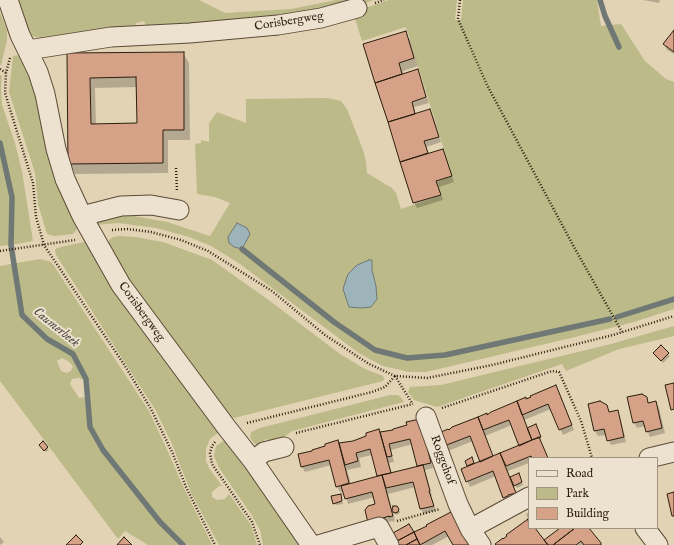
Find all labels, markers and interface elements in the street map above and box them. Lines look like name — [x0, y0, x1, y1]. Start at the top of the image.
street label: Corisbergweg — [253, 9, 325, 35]
street label: Corisbergweg — [115, 280, 167, 344]
water label: Caumerbeek — [30, 305, 82, 351]
street label: Roggehof — [426, 433, 458, 487]
legend — [528, 457, 658, 529]
text: Road — [566, 466, 593, 481]
text: Park — [566, 486, 589, 501]
text: Building — [566, 506, 609, 521]

